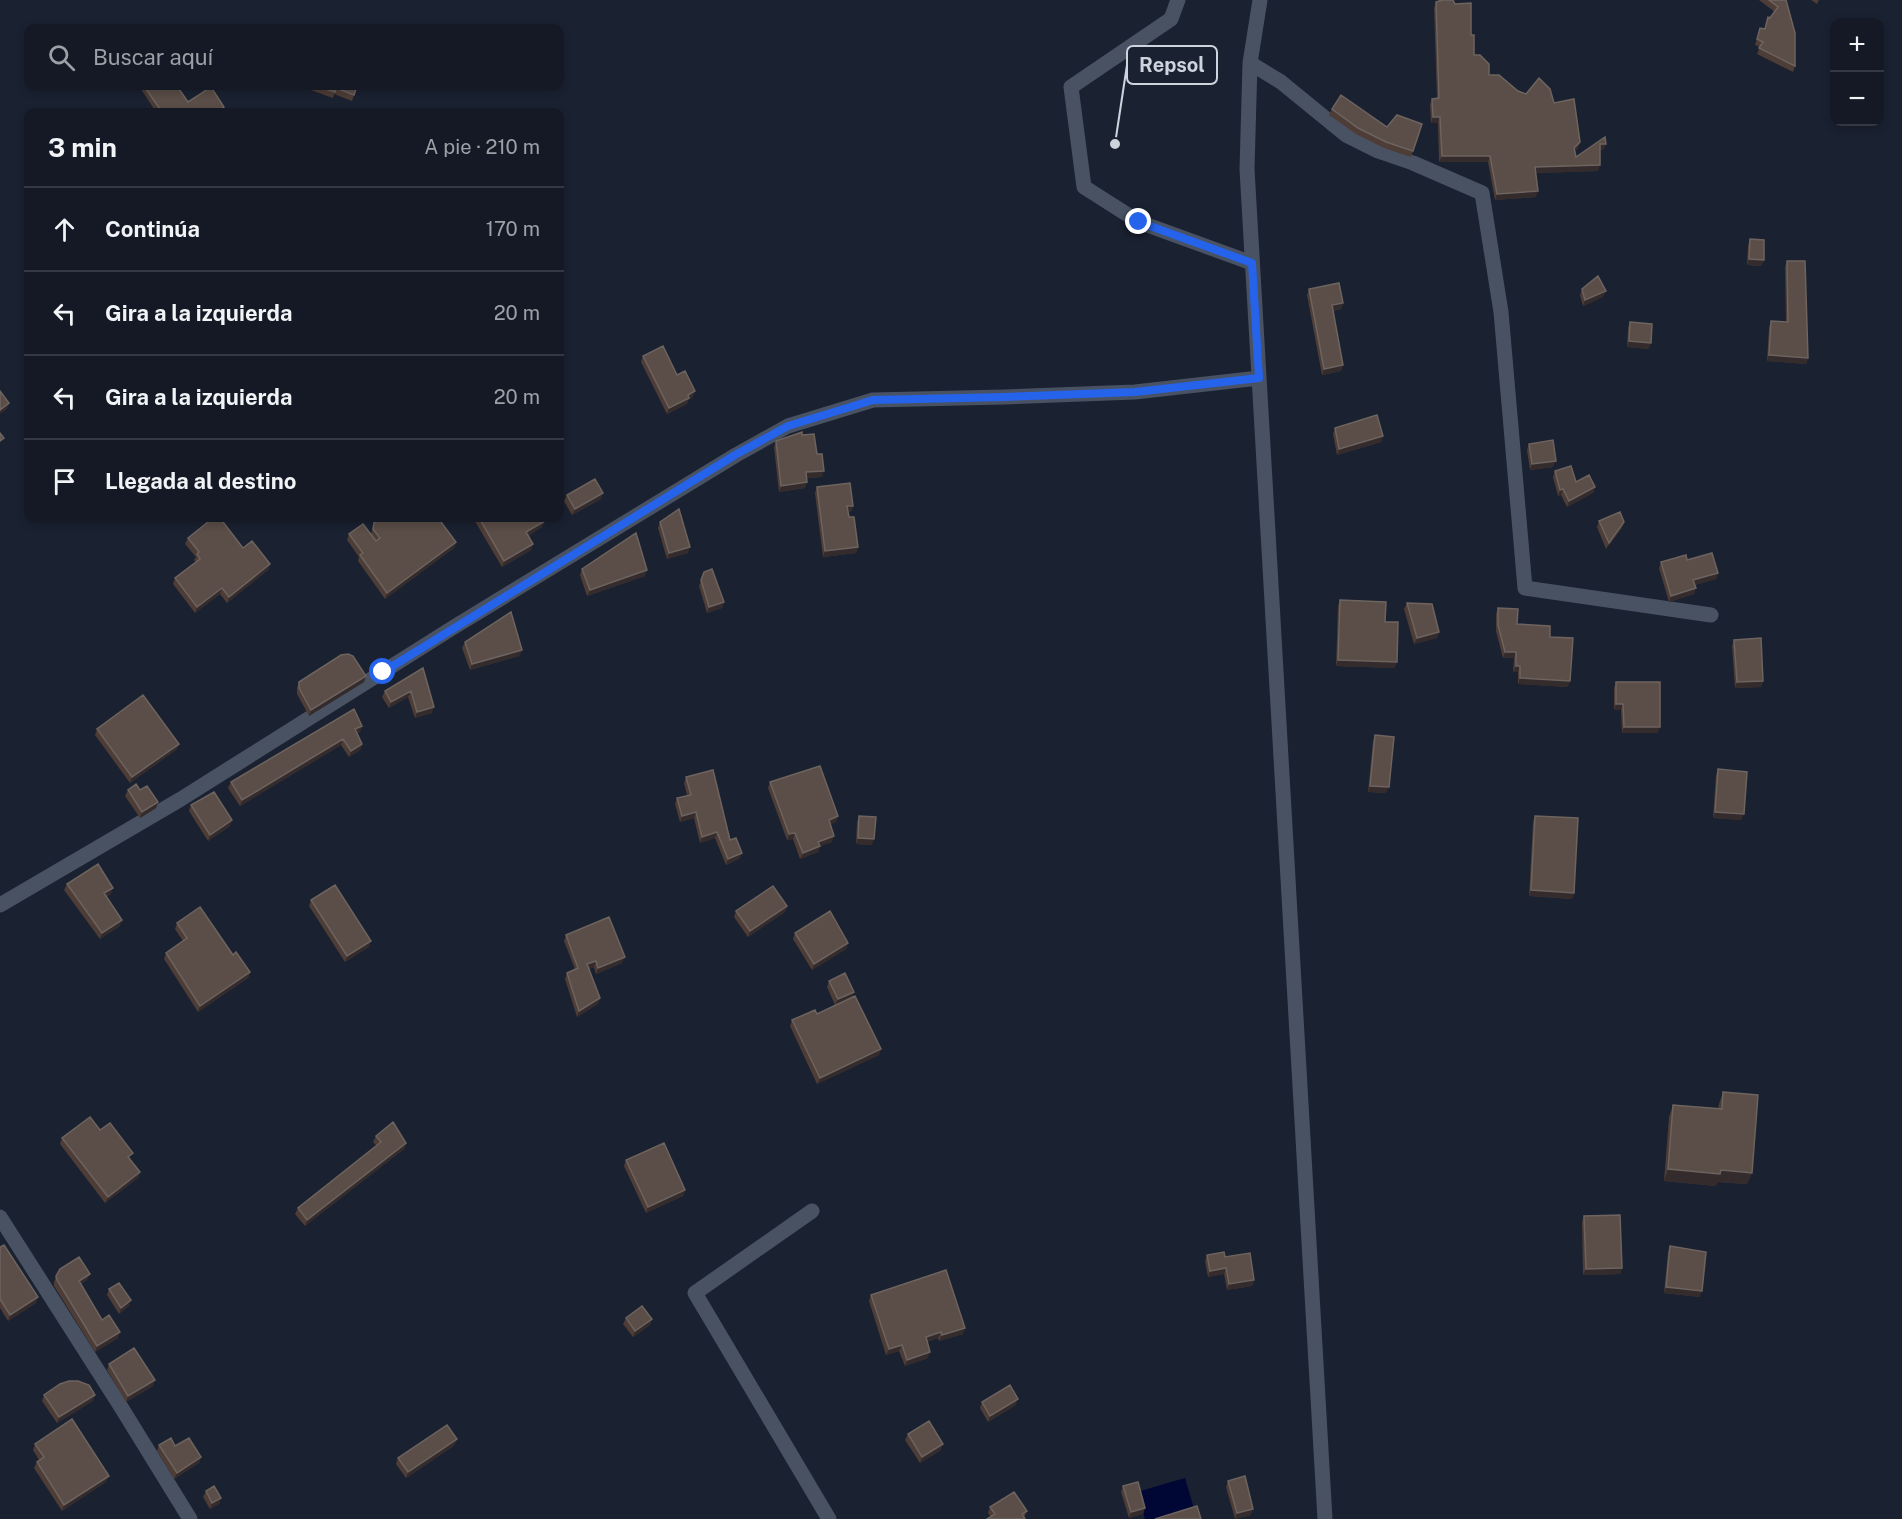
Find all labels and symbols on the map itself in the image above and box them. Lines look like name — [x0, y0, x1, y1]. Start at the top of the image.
callout: Repsol — [1127, 46, 1217, 84]
text: Repsol — [1139, 53, 1205, 77]
route end — [1125, 208, 1151, 234]
route start — [369, 658, 395, 684]

